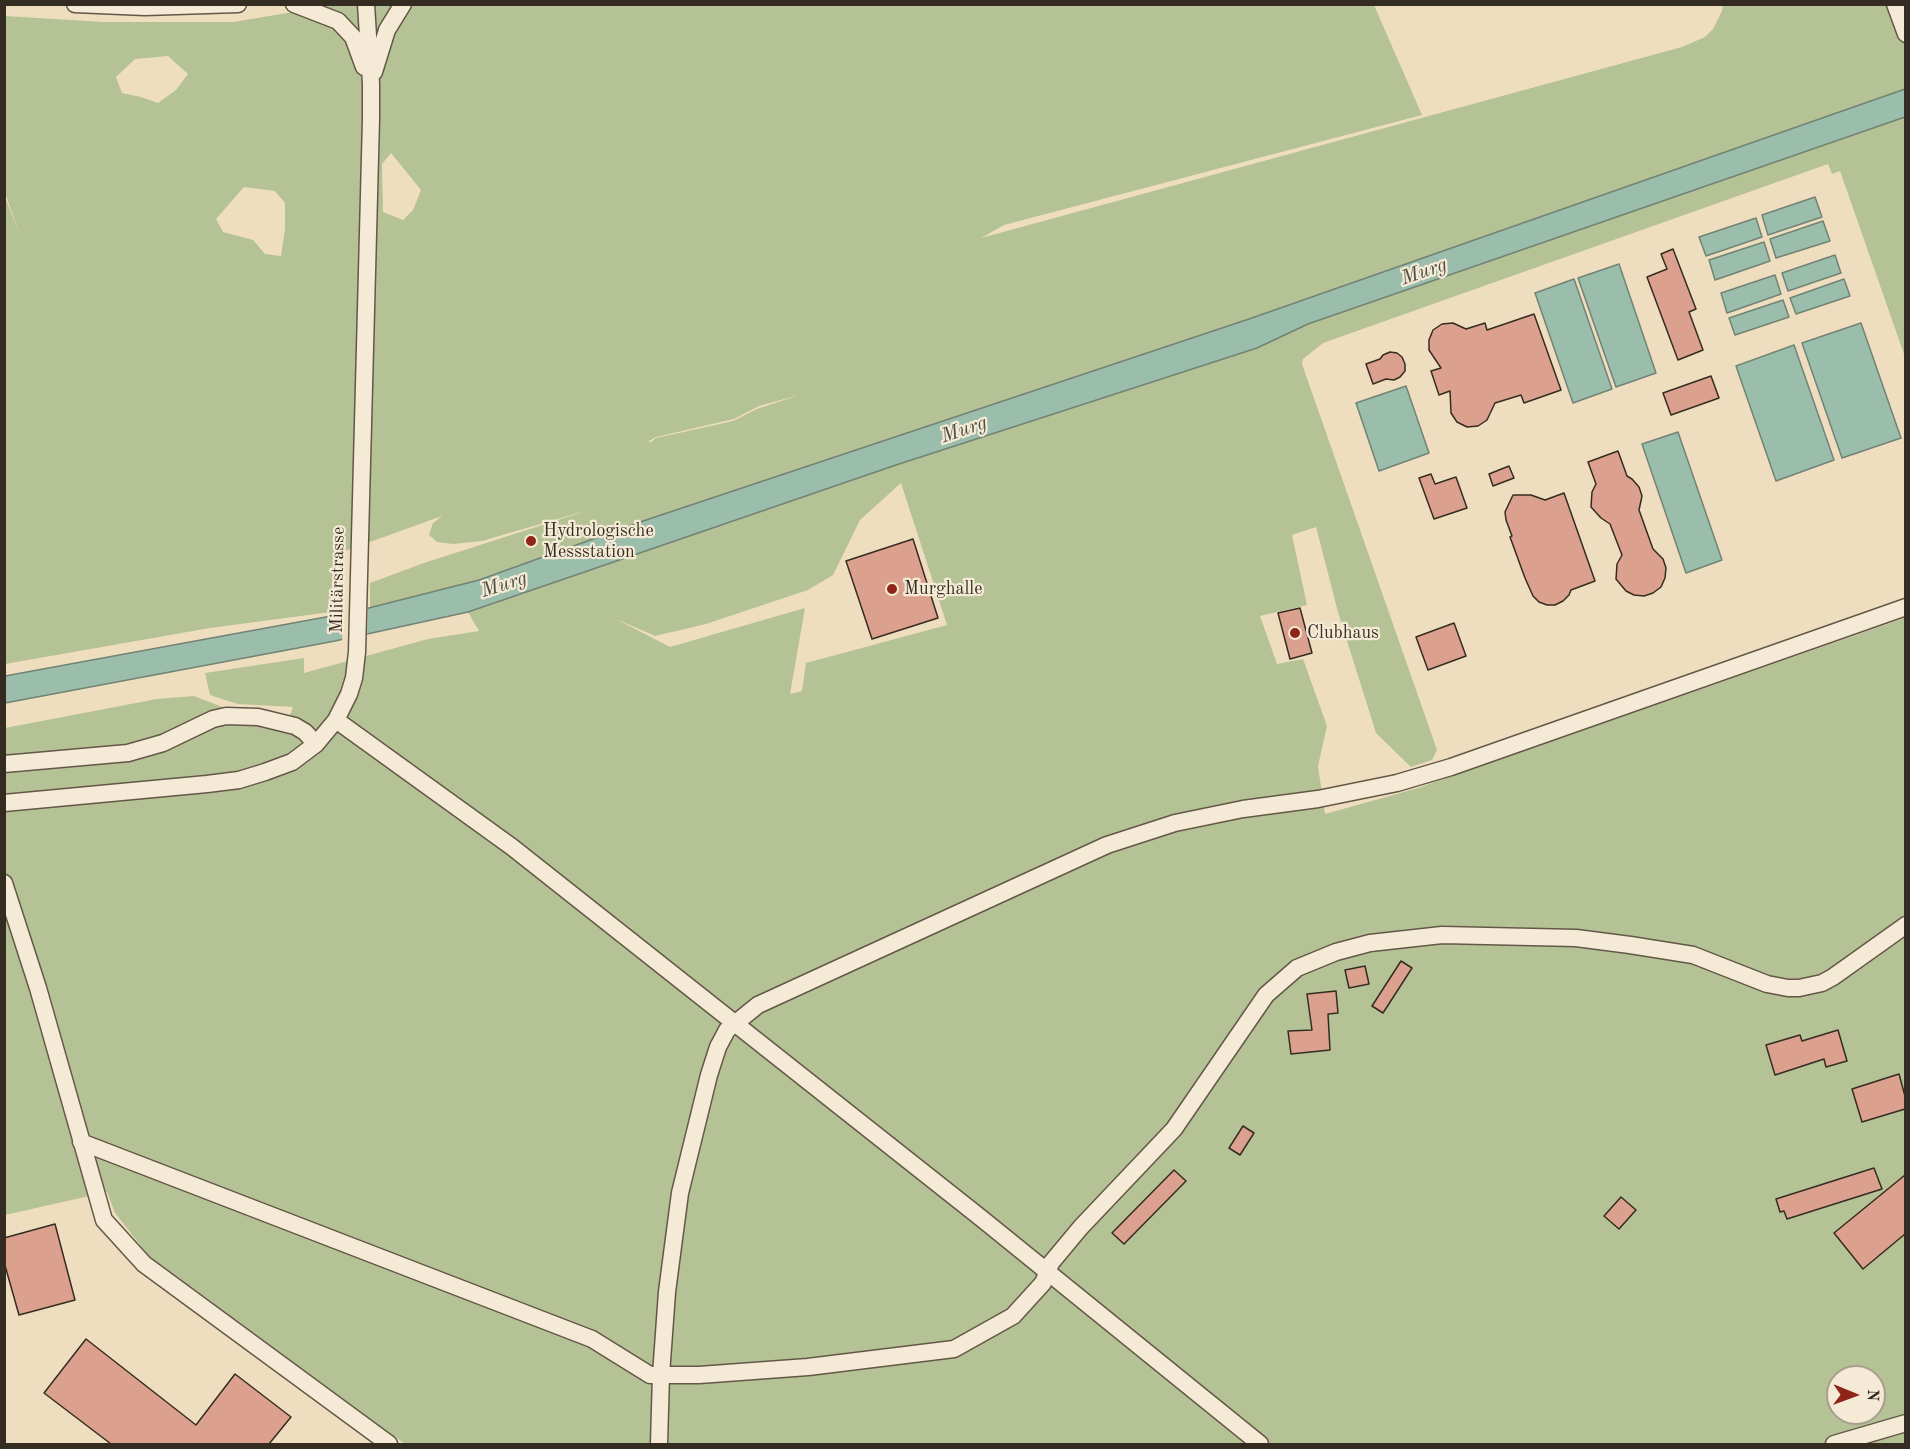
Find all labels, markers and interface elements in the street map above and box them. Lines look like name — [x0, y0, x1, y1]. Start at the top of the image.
water label: Murg — [1398, 253, 1450, 291]
water label: Murg — [938, 411, 990, 449]
place label: Hydrologische Messstation — [543, 520, 654, 562]
street label: Militärstrasse — [326, 527, 350, 633]
marker: Hydrologische Messstation — [524, 534, 538, 548]
water label: Murg — [478, 566, 530, 604]
place label: Murghalle — [904, 578, 982, 600]
marker: Murghalle — [885, 582, 899, 596]
place label: Clubhaus — [1307, 622, 1379, 644]
marker: Clubhaus — [1288, 626, 1302, 640]
north arrow — [1826, 1365, 1886, 1425]
text: N — [1864, 1389, 1880, 1402]

